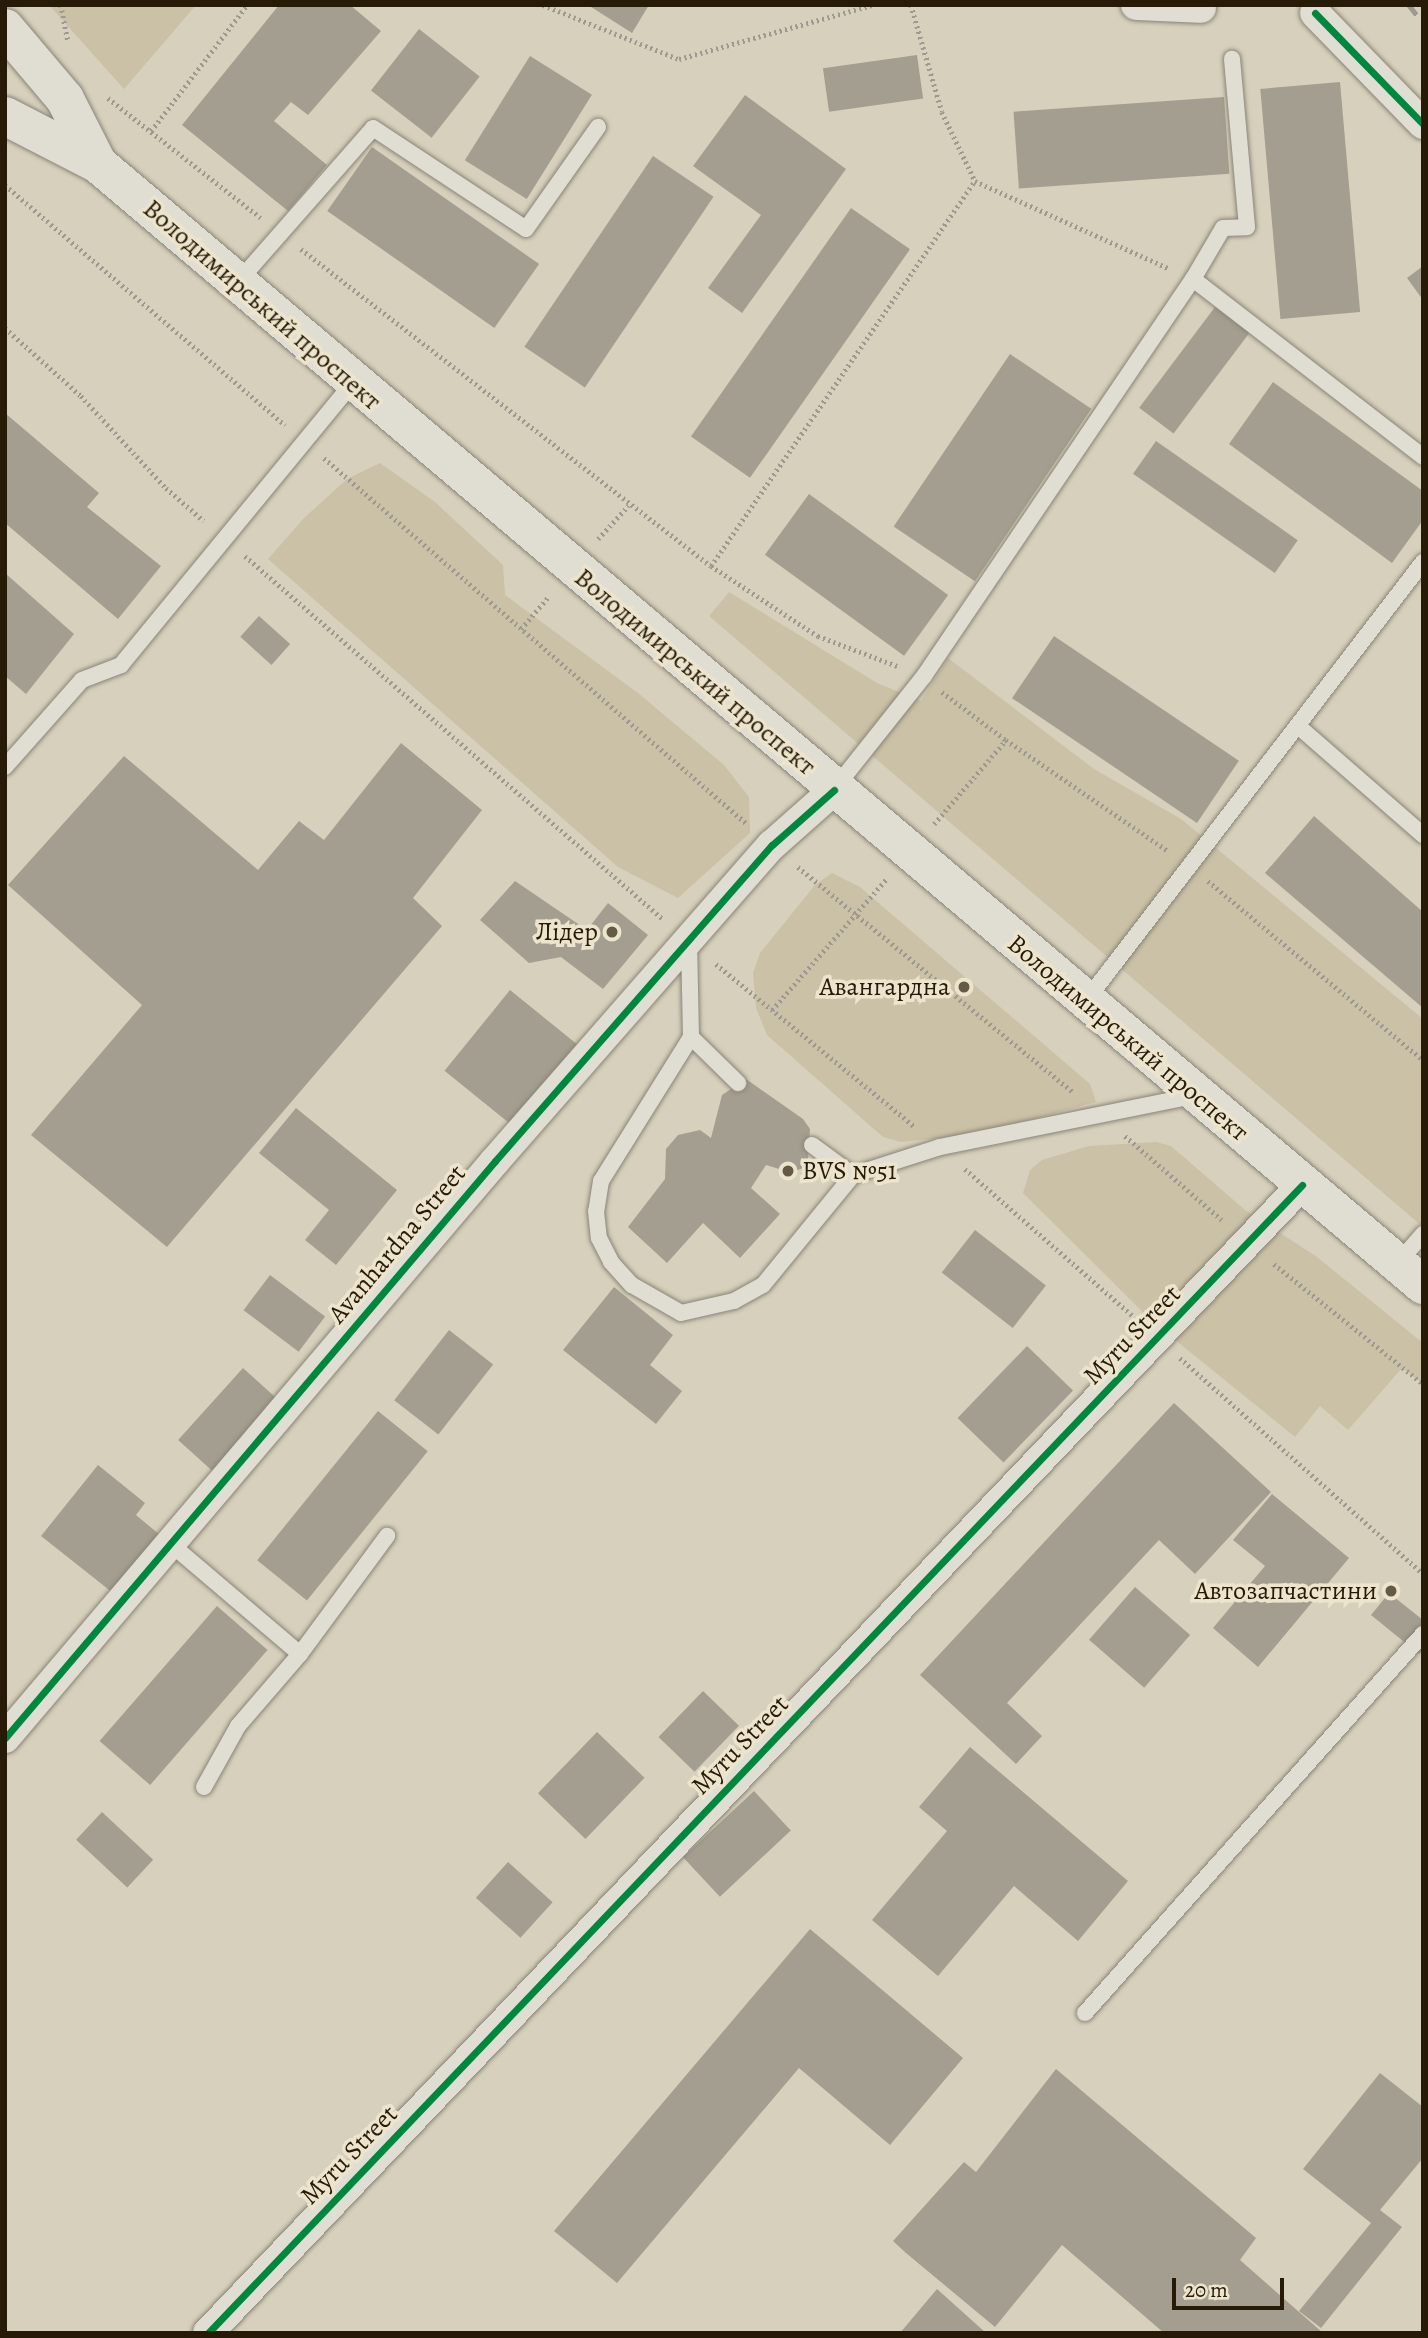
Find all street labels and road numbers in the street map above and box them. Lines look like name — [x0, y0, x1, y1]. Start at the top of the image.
street label: Володимирський проспект — [137, 193, 387, 417]
street label: Володимирський проспект — [568, 562, 822, 782]
street label: Володимирський проспект — [1001, 928, 1255, 1148]
street label: Avanhardna Street — [322, 1158, 472, 1330]
street label: Myru Street — [1077, 1279, 1187, 1391]
street label: Myru Street — [685, 1689, 795, 1801]
street label: Myru Street — [294, 2099, 404, 2211]

